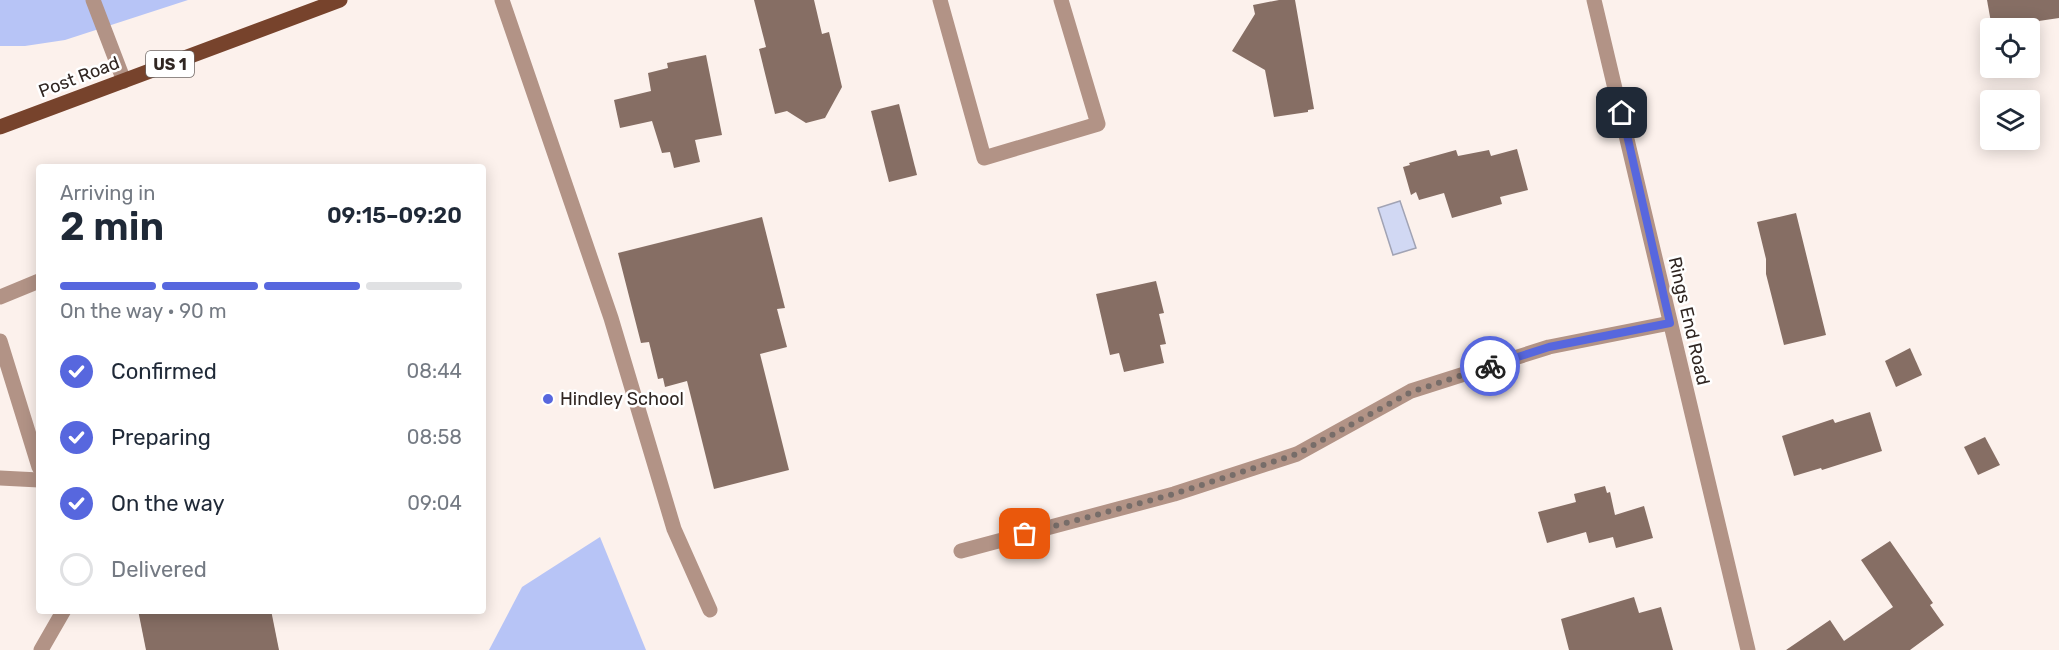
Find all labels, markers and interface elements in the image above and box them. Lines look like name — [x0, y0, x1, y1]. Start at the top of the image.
map controls — [1980, 18, 2040, 150]
button: locate — [1980, 18, 2040, 78]
street label: Post Road — [35, 51, 123, 103]
road number: US 1 — [146, 51, 194, 77]
pin — [1596, 87, 1647, 138]
button: layers — [1980, 90, 2040, 150]
icon: home — [1605, 96, 1638, 129]
text: Arriving in — [60, 181, 155, 205]
text: 09:15–09:20 — [327, 202, 462, 229]
text: 2 min — [60, 204, 164, 250]
street label: Rings End Road — [1664, 255, 1714, 387]
text: On the way · 90 m — [60, 299, 226, 323]
courier — [1460, 336, 1520, 396]
icon: bike — [1474, 350, 1507, 383]
icon: check — [60, 355, 93, 388]
text: Confirmed — [111, 358, 217, 385]
text: 08:44 — [407, 359, 462, 383]
place label: Hindley School — [560, 388, 684, 410]
marker: Hindley School — [541, 392, 555, 406]
icon: check — [60, 421, 93, 454]
text: Preparing — [111, 424, 211, 451]
text: 08:58 — [407, 425, 462, 449]
icon: check — [60, 487, 93, 520]
text: On the way — [111, 490, 225, 517]
text: 09:04 — [407, 491, 462, 515]
pin — [999, 508, 1050, 559]
icon: bag — [1008, 517, 1041, 550]
text: Delivered — [111, 556, 207, 583]

